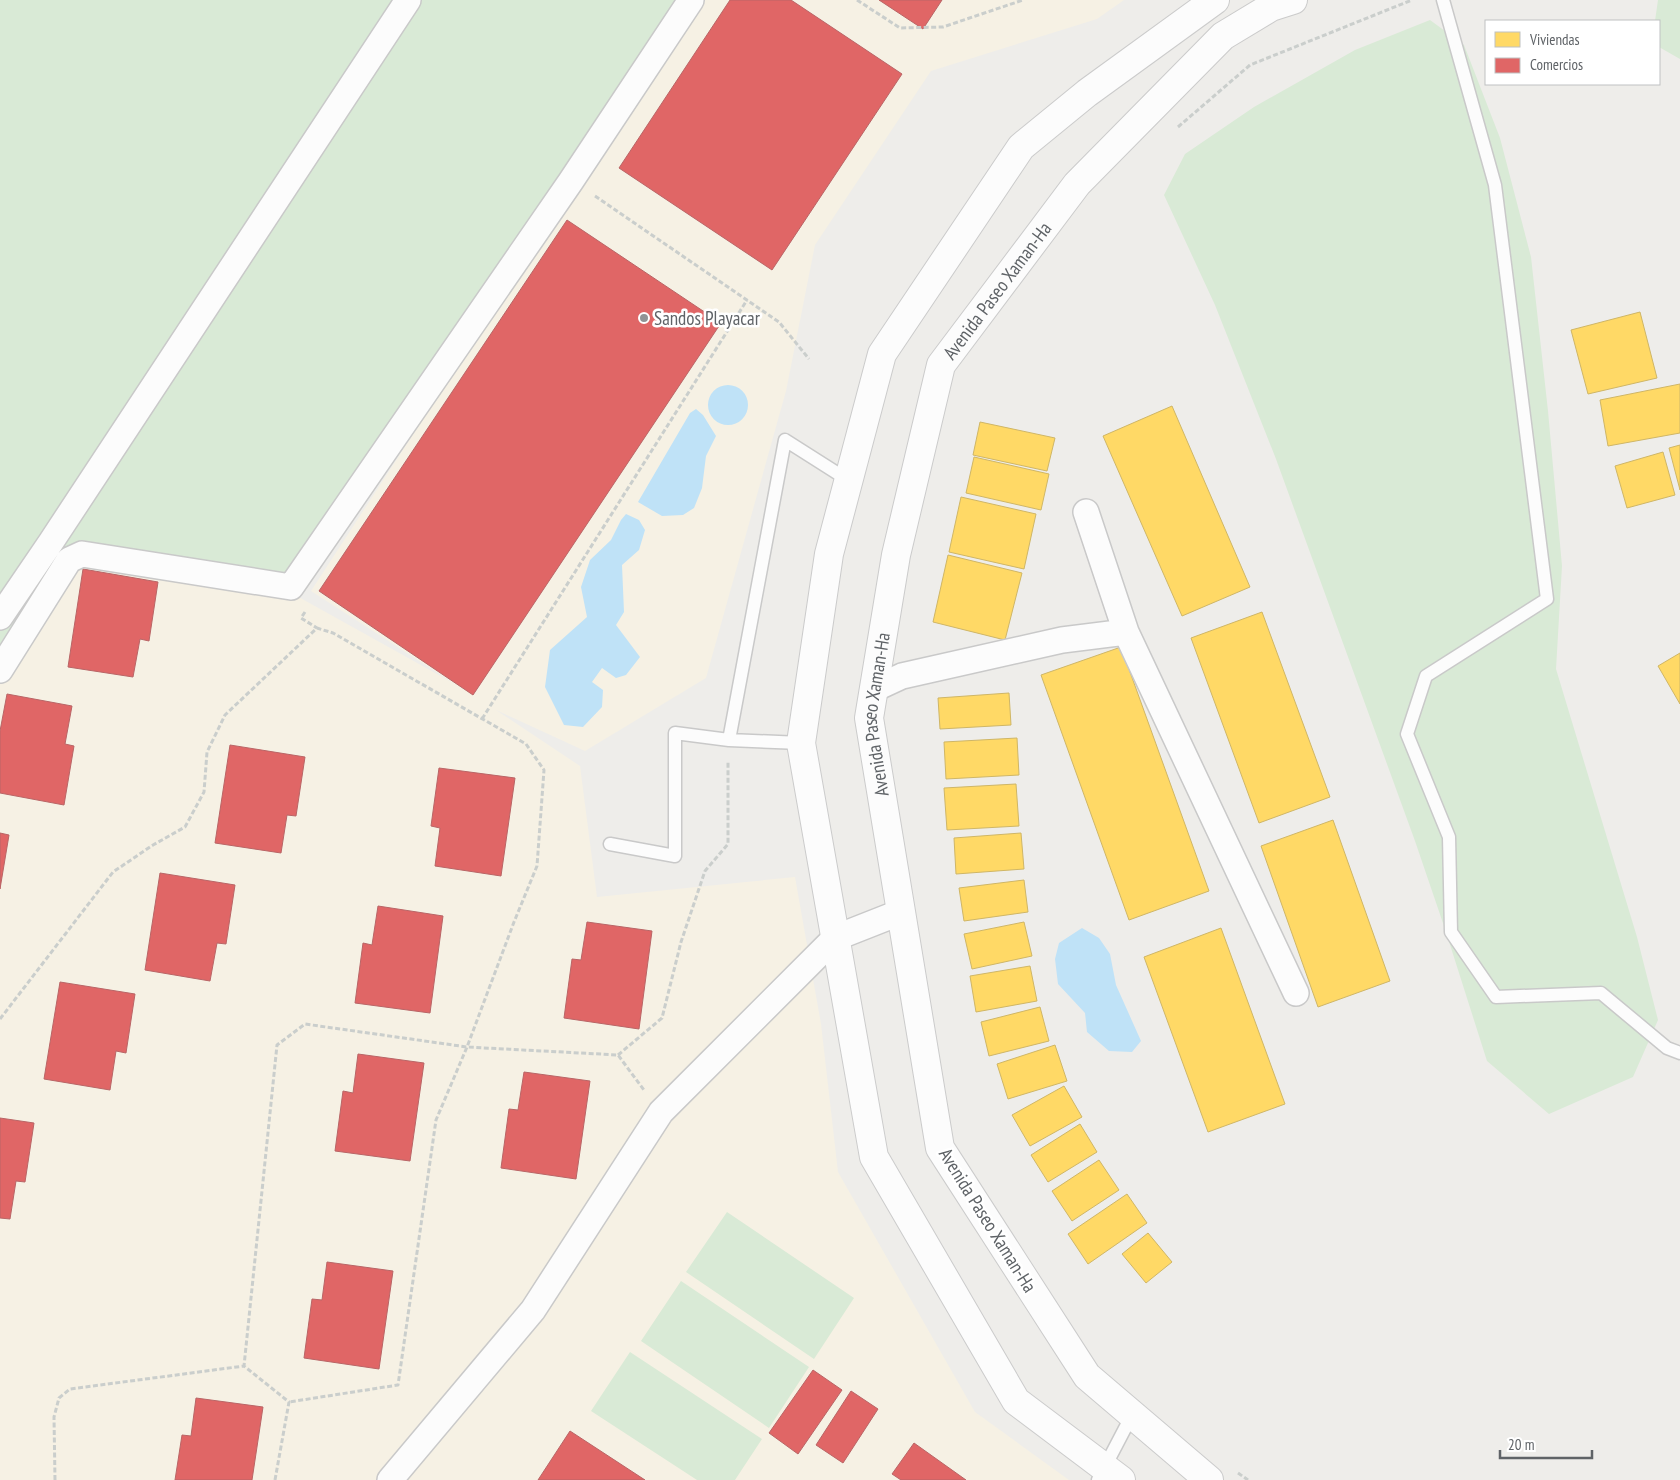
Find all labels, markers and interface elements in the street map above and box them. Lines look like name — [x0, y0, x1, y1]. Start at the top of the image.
legend — [1485, 20, 1660, 85]
text: Viviendas — [1529, 30, 1580, 49]
text: Comercios — [1530, 55, 1583, 74]
street label: Avenida Paseo Xaman-Ha — [937, 217, 1056, 364]
place label: Sandos Playacar — [654, 306, 761, 330]
marker: Sandos Playacar — [638, 312, 650, 324]
street label: Avenida Paseo Xaman-Ha — [857, 631, 895, 798]
street label: Avenida Paseo Xaman-Ha — [934, 1143, 1042, 1297]
scale bar — [1500, 1428, 1592, 1460]
text: 20 m — [1508, 1435, 1534, 1454]

